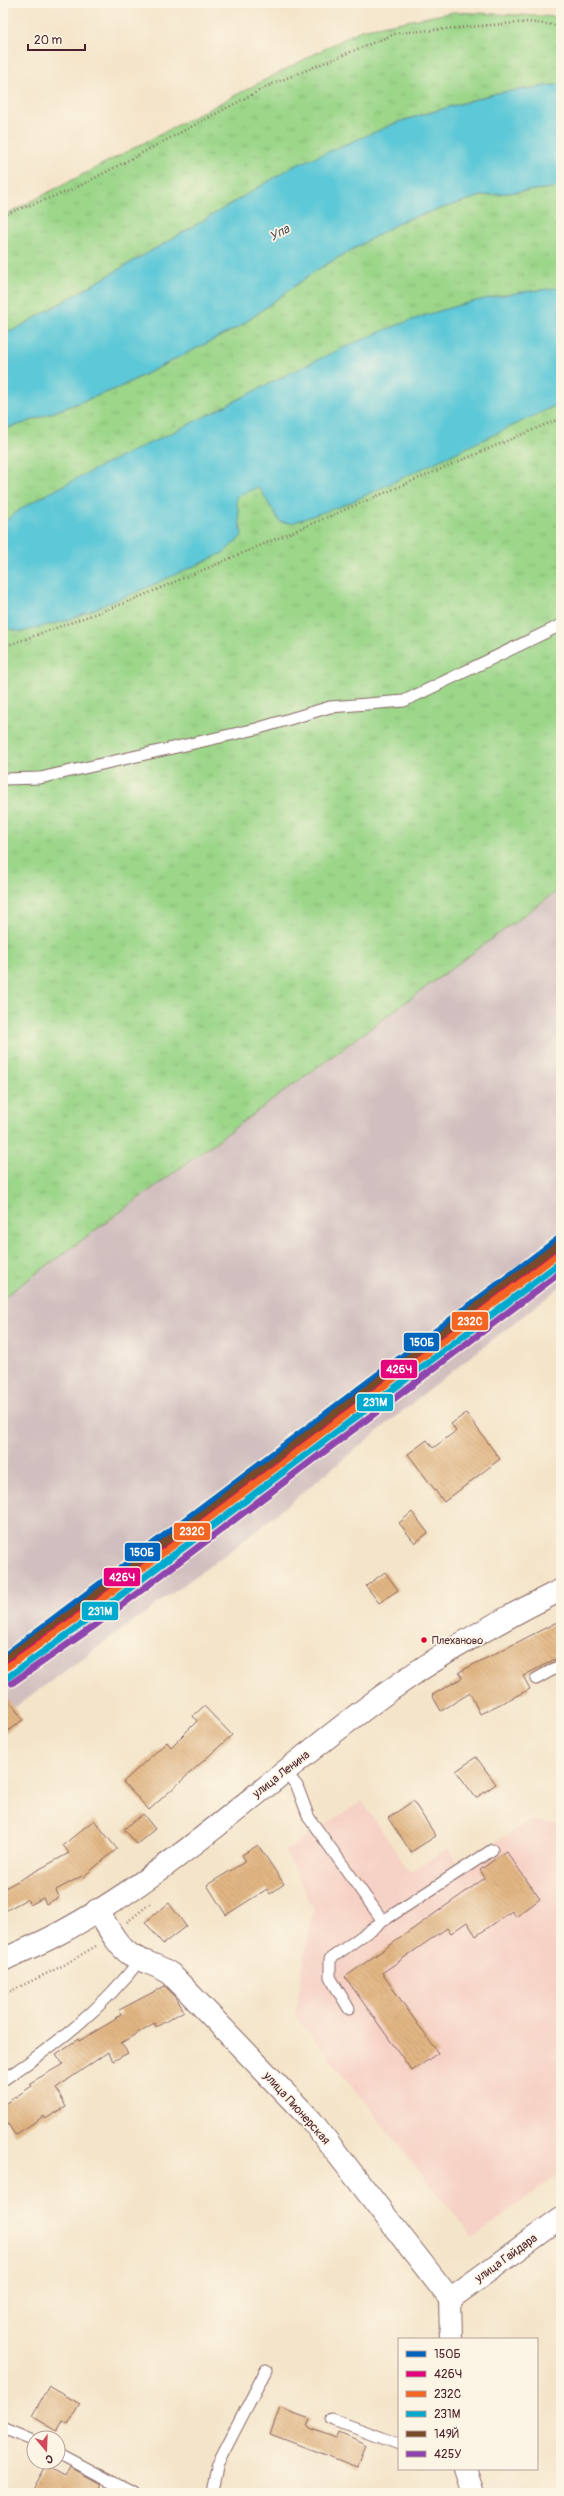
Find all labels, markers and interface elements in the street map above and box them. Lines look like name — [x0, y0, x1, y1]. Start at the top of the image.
scale bar — [28, 26, 85, 52]
text: 20 m — [34, 33, 63, 48]
water label: Упа — [267, 221, 293, 245]
line badge: 232C — [451, 1311, 489, 1331]
text: 232C — [458, 1315, 483, 1328]
line badge: 150Б — [403, 1332, 440, 1352]
text: 150Б — [410, 1336, 435, 1349]
line badge: 426Ч — [380, 1359, 418, 1379]
text: 426Ч — [385, 1363, 412, 1376]
line badge: 231М — [356, 1393, 394, 1412]
text: 231М — [363, 1396, 387, 1409]
line badge: 232C — [173, 1522, 211, 1541]
text: 232C — [180, 1525, 205, 1538]
line badge: 150Б — [124, 1542, 161, 1562]
text: 150Б — [130, 1546, 155, 1559]
line badge: 426Ч — [103, 1567, 141, 1587]
text: 426Ч — [108, 1571, 135, 1584]
line badge: 231М — [81, 1601, 119, 1621]
text: 231М — [88, 1605, 112, 1618]
place label: Плеханово — [432, 1634, 483, 1647]
marker: Плеханово — [419, 1635, 429, 1645]
street label: улица Ленина — [249, 1747, 313, 1802]
street label: улица Пионерская — [259, 2068, 333, 2148]
street label: улица Гайдара — [471, 2230, 541, 2287]
legend — [398, 2338, 538, 2470]
text: 150Б — [434, 2347, 461, 2362]
text: 426Ч — [434, 2367, 463, 2382]
text: 232C — [434, 2387, 461, 2402]
text: 231М — [434, 2407, 461, 2422]
text: 149Й — [434, 2427, 459, 2442]
north arrow — [26, 2430, 66, 2470]
text: 425У — [434, 2447, 461, 2462]
text: С — [44, 2452, 54, 2466]

